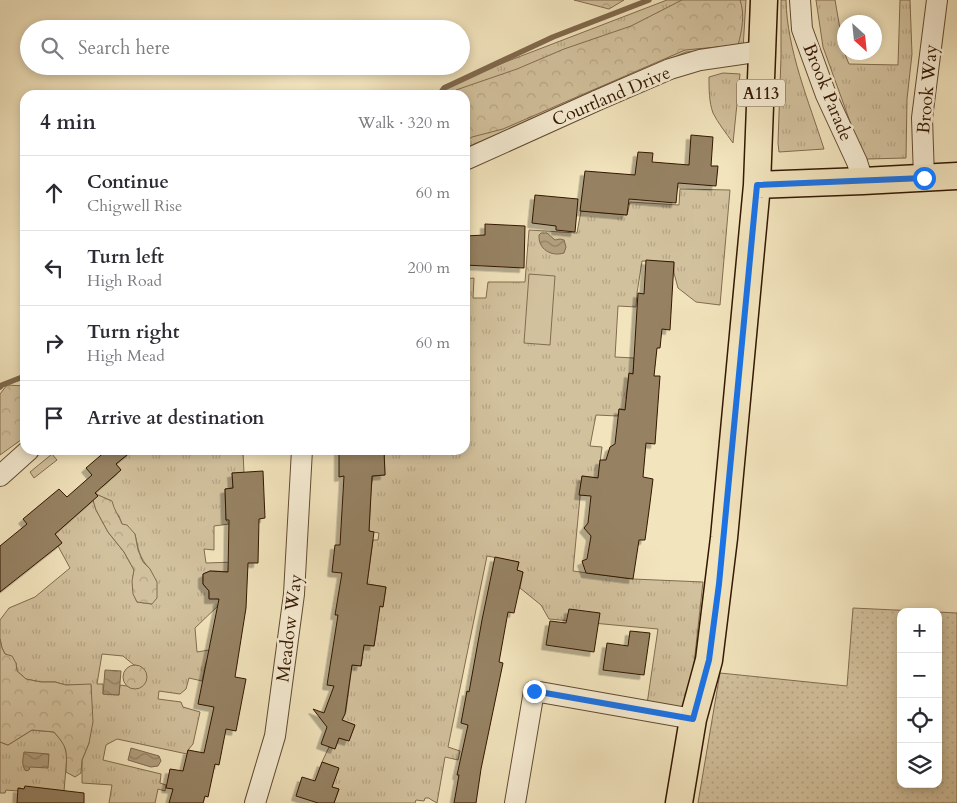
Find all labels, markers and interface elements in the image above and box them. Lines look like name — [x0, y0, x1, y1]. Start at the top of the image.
north arrow — [837, 15, 882, 60]
search box — [20, 20, 470, 75]
icon: search — [38, 34, 66, 62]
text: Search here — [78, 35, 170, 61]
street label: Brook Parade — [797, 40, 858, 145]
street label: Brook Way — [911, 43, 944, 135]
street label: Courtland Drive — [548, 60, 674, 133]
road number: A113 — [737, 80, 785, 106]
text: 4 min — [40, 108, 96, 137]
text: Walk · 320 m — [358, 112, 450, 134]
route start — [913, 167, 936, 190]
text: Continue — [87, 169, 169, 195]
icon: ahead — [40, 179, 68, 207]
text: 60 m — [416, 182, 450, 204]
text: Chigwell Rise — [87, 195, 182, 217]
text: Turn left — [87, 244, 164, 270]
icon: left — [40, 254, 68, 282]
text: 200 m — [408, 257, 450, 279]
text: High Road — [87, 270, 162, 292]
text: Turn right — [87, 319, 179, 345]
icon: right — [40, 329, 68, 357]
text: 60 m — [416, 332, 450, 354]
text: High Mead — [87, 345, 165, 367]
icon: arrive — [40, 404, 68, 432]
text: Arrive at destination — [87, 405, 264, 431]
street label: Meadow Way — [270, 572, 309, 684]
map controls — [897, 608, 942, 788]
button: + — [897, 608, 942, 653]
button: − — [897, 653, 942, 698]
route end — [523, 680, 546, 703]
button: locate — [897, 698, 942, 743]
button: layers — [897, 743, 942, 788]

